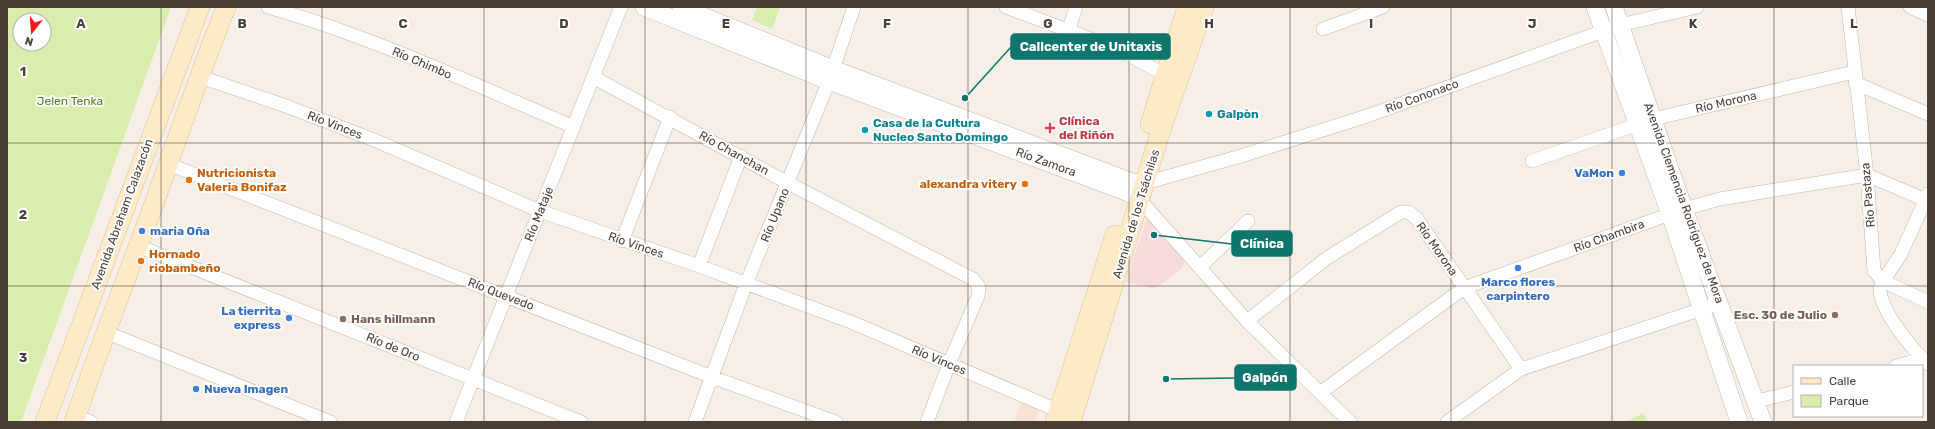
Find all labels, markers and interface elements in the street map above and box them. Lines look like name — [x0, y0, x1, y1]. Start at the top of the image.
north arrow — [12, 12, 52, 52]
text: A — [76, 16, 86, 31]
text: B — [237, 16, 247, 31]
text: C — [398, 16, 408, 31]
text: D — [559, 16, 569, 31]
text: E — [722, 16, 730, 31]
text: F — [883, 16, 891, 31]
text: G — [1043, 16, 1053, 31]
text: H — [1204, 16, 1214, 31]
text: I — [1369, 16, 1373, 31]
text: J — [1528, 16, 1536, 31]
text: K — [1689, 16, 1698, 31]
text: L — [1850, 16, 1858, 31]
text: N — [23, 34, 35, 48]
callout: Callcenter de Unitaxis — [1011, 34, 1170, 59]
text: Callcenter de Unitaxis — [1020, 39, 1162, 54]
street label: Río Chimbo — [390, 44, 454, 82]
text: 1 — [20, 64, 26, 79]
street label: Río Cononaco — [1383, 76, 1461, 116]
street label: Río Morona — [1694, 88, 1758, 116]
park label: Jelen Tenka — [37, 94, 103, 108]
street label: Avenida Clemencia Rodríguez de Mora — [1641, 101, 1727, 305]
place label: Galpòn — [1217, 107, 1259, 121]
street label: Río Vinces — [306, 108, 364, 142]
marker: Galpòn — [1204, 109, 1214, 119]
place label: Clínica del Riñón — [1059, 114, 1114, 142]
place label: Casa de la Cultura Nucleo Santo Domingo — [873, 116, 1008, 144]
marker: Clínica del Riñón — [1044, 122, 1056, 134]
marker: Casa de la Cultura Nucleo Santo Domingo — [860, 125, 870, 135]
street label: Río Chanchan — [697, 128, 771, 178]
street label: Avenida Abraham Calazacón — [88, 137, 156, 291]
street label: Río Zamora — [1014, 145, 1078, 179]
street label: Avenida de los Tsáchilas — [1110, 148, 1162, 280]
street label: Río Pastaza — [1858, 162, 1878, 228]
place label: Nutricionista Valeria Bonifaz — [197, 166, 287, 194]
place label: VaMon — [1574, 166, 1614, 180]
marker: VaMon — [1617, 168, 1627, 178]
marker: Nutricionista Valeria Bonifaz — [184, 175, 194, 185]
place label: alexandra vitery — [920, 177, 1017, 191]
marker: alexandra vitery — [1020, 179, 1030, 189]
street label: Río Mataje — [522, 184, 556, 243]
street label: Río Upano — [758, 186, 792, 244]
text: 2 — [19, 207, 27, 222]
street label: Río Chambira — [1572, 217, 1646, 255]
street label: Río Morona — [1413, 219, 1461, 279]
place label: maria Oña — [150, 224, 210, 238]
marker: maria Oña — [137, 226, 147, 236]
street label: Río Vinces — [606, 229, 666, 261]
callout: Clínica — [1232, 231, 1292, 256]
text: Clínica — [1240, 236, 1284, 251]
place label: Hornado riobambeño — [149, 247, 221, 275]
marker: Hornado riobambeño — [136, 256, 146, 266]
marker: Marco flores carpintero — [1513, 263, 1523, 273]
street label: Río Quevedo — [466, 275, 536, 313]
place label: Marco flores carpintero — [1481, 275, 1555, 303]
place label: La tierrita express — [221, 304, 281, 332]
place label: Esc. 30 de Julio — [1734, 308, 1827, 322]
marker: Esc. 30 de Julio — [1830, 310, 1840, 320]
place label: Hans hillmann — [351, 312, 436, 326]
marker: La tierrita express — [284, 313, 294, 323]
marker: Hans hillmann — [338, 314, 348, 324]
street label: Río de Oro — [364, 330, 422, 364]
street label: Río Vinces — [910, 342, 968, 378]
text: 3 — [19, 350, 28, 365]
callout: Galpón — [1235, 365, 1296, 390]
legend — [1793, 365, 1923, 417]
text: Galpón — [1242, 370, 1288, 385]
text: Calle — [1829, 374, 1856, 388]
place label: Nueva Imagen — [204, 382, 288, 396]
marker: Nueva Imagen — [191, 384, 201, 394]
text: Parque — [1829, 394, 1869, 408]

